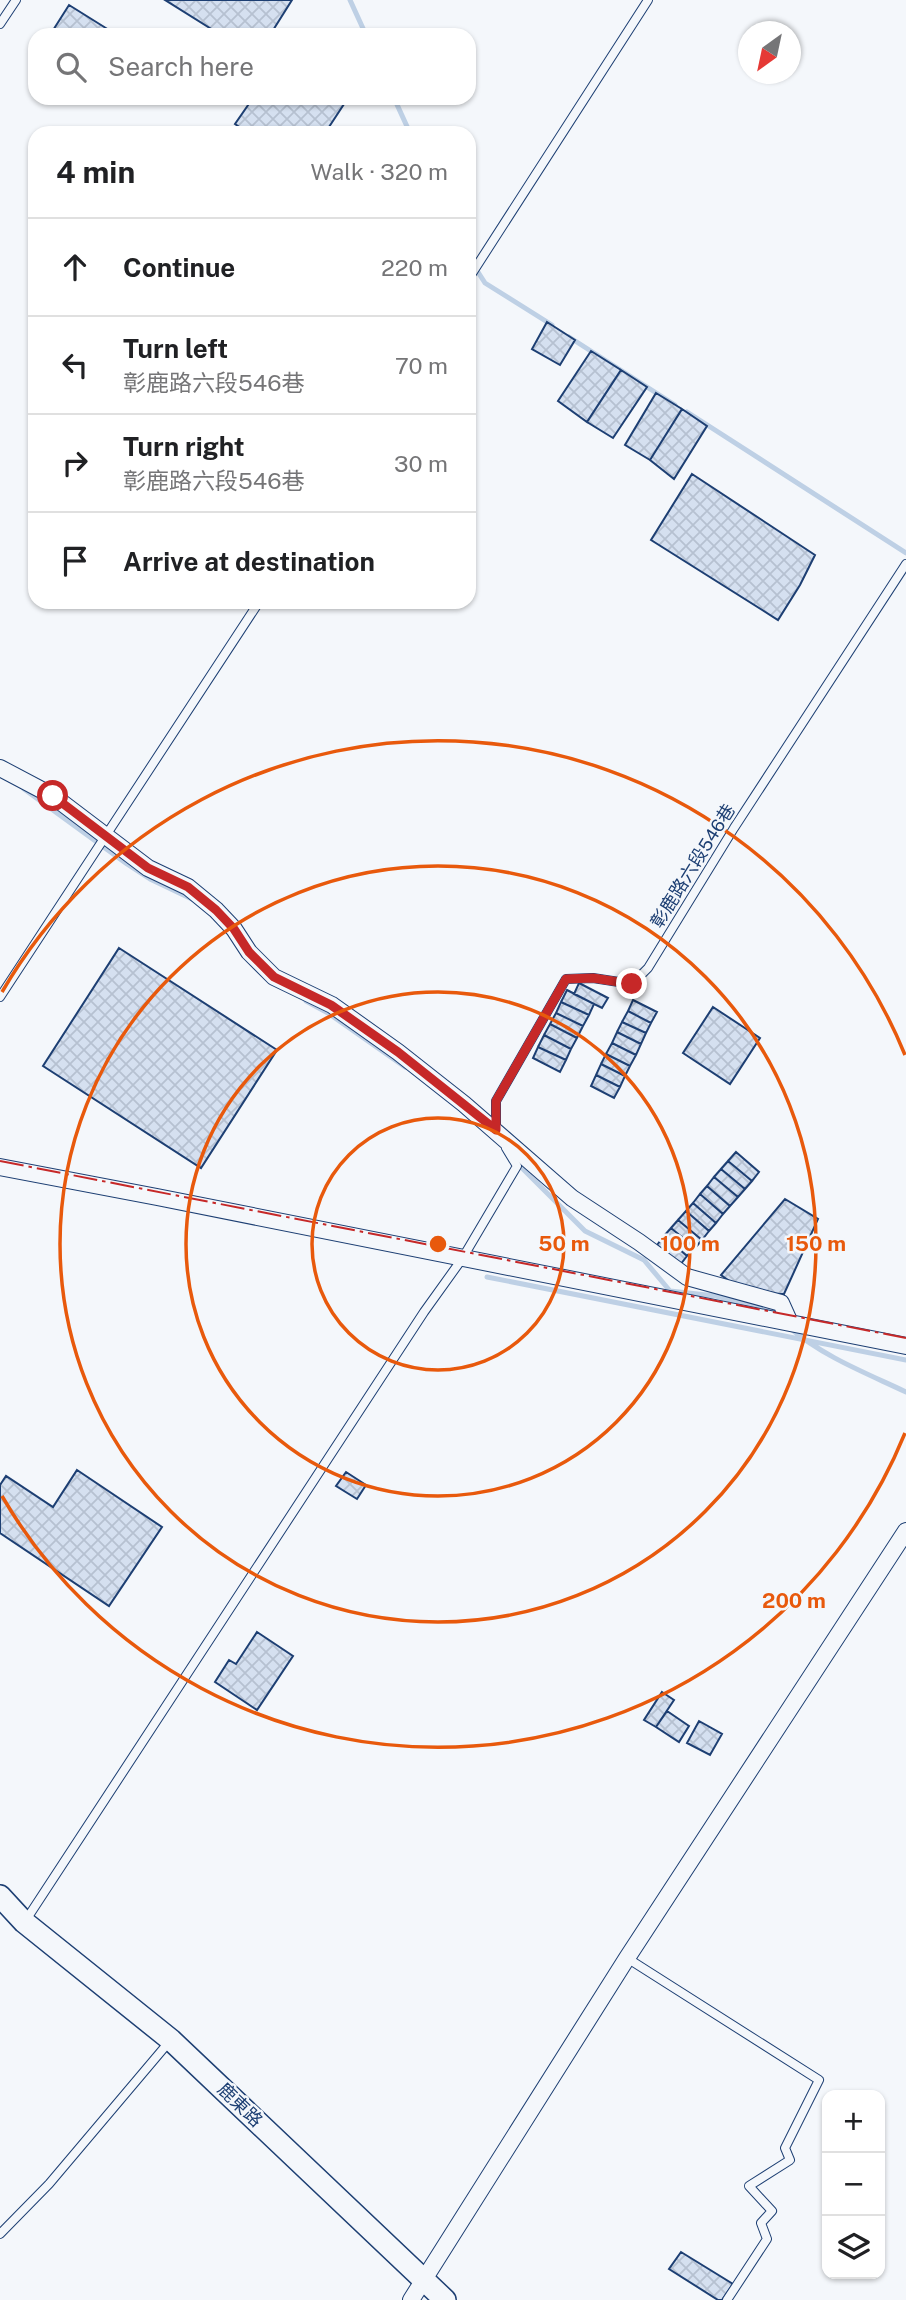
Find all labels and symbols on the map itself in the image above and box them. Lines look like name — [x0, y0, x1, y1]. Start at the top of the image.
north arrow — [738, 21, 801, 84]
route start — [37, 780, 68, 811]
street label: 彰鹿路六段546巷 — [646, 800, 739, 932]
route end — [616, 968, 647, 999]
text: 50 m — [538, 1231, 590, 1256]
text: 100 m — [660, 1231, 720, 1256]
text: 150 m — [786, 1231, 846, 1256]
centre of rings — [426, 1232, 450, 1256]
text: 200 m — [762, 1588, 826, 1613]
street label: 鹿東路 — [214, 2078, 267, 2131]

